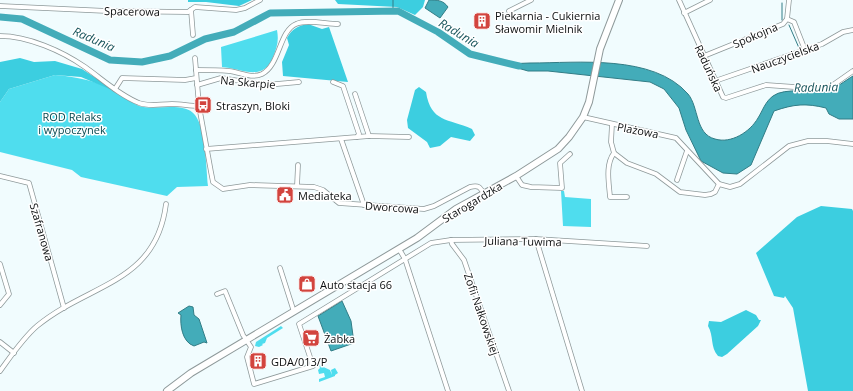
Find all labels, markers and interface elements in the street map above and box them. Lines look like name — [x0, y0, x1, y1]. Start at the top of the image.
street label: Spacerowa — [104, 3, 160, 19]
place label: Piekarnia - Cukiernia Sławomir Mielnik — [495, 8, 600, 36]
building icon: Piekarnia - Cukiernia Sławomir Mielnik — [472, 11, 492, 31]
water label: Radunia — [436, 14, 483, 52]
street label: Spokojna — [730, 19, 780, 51]
water label: Radunia — [70, 23, 118, 56]
street label: Nauczycielska — [749, 38, 821, 76]
street label: Raduńska — [692, 42, 726, 94]
street label: Na Skarpie — [220, 72, 276, 92]
water label: Radunia — [794, 78, 838, 96]
bus stop icon: Straszyn, Bloki — [193, 95, 213, 115]
place label: Straszyn, Bloki — [216, 98, 290, 113]
park label: ROD Relaks i wypoczynek — [38, 109, 106, 137]
street label: Plażowa — [616, 119, 660, 141]
street label: Starogardzka — [439, 178, 505, 226]
public building icon: Mediateka — [275, 185, 295, 205]
place label: Mediateka — [298, 188, 352, 203]
street label: Dworcowa — [364, 198, 420, 216]
street label: Szafranowa — [27, 201, 57, 263]
street label: Juliana Tuwima — [483, 233, 562, 249]
street label: Zofii Nałkowskiej — [461, 271, 503, 357]
shop icon: Auto stacja 66 — [297, 274, 317, 294]
place label: Auto stacja 66 — [320, 277, 392, 292]
supermarket icon: Żabka — [301, 328, 321, 348]
place label: Żabka — [324, 331, 355, 346]
building icon: GDA/013/P — [248, 351, 268, 371]
place label: GDA/013/P — [271, 354, 328, 369]

